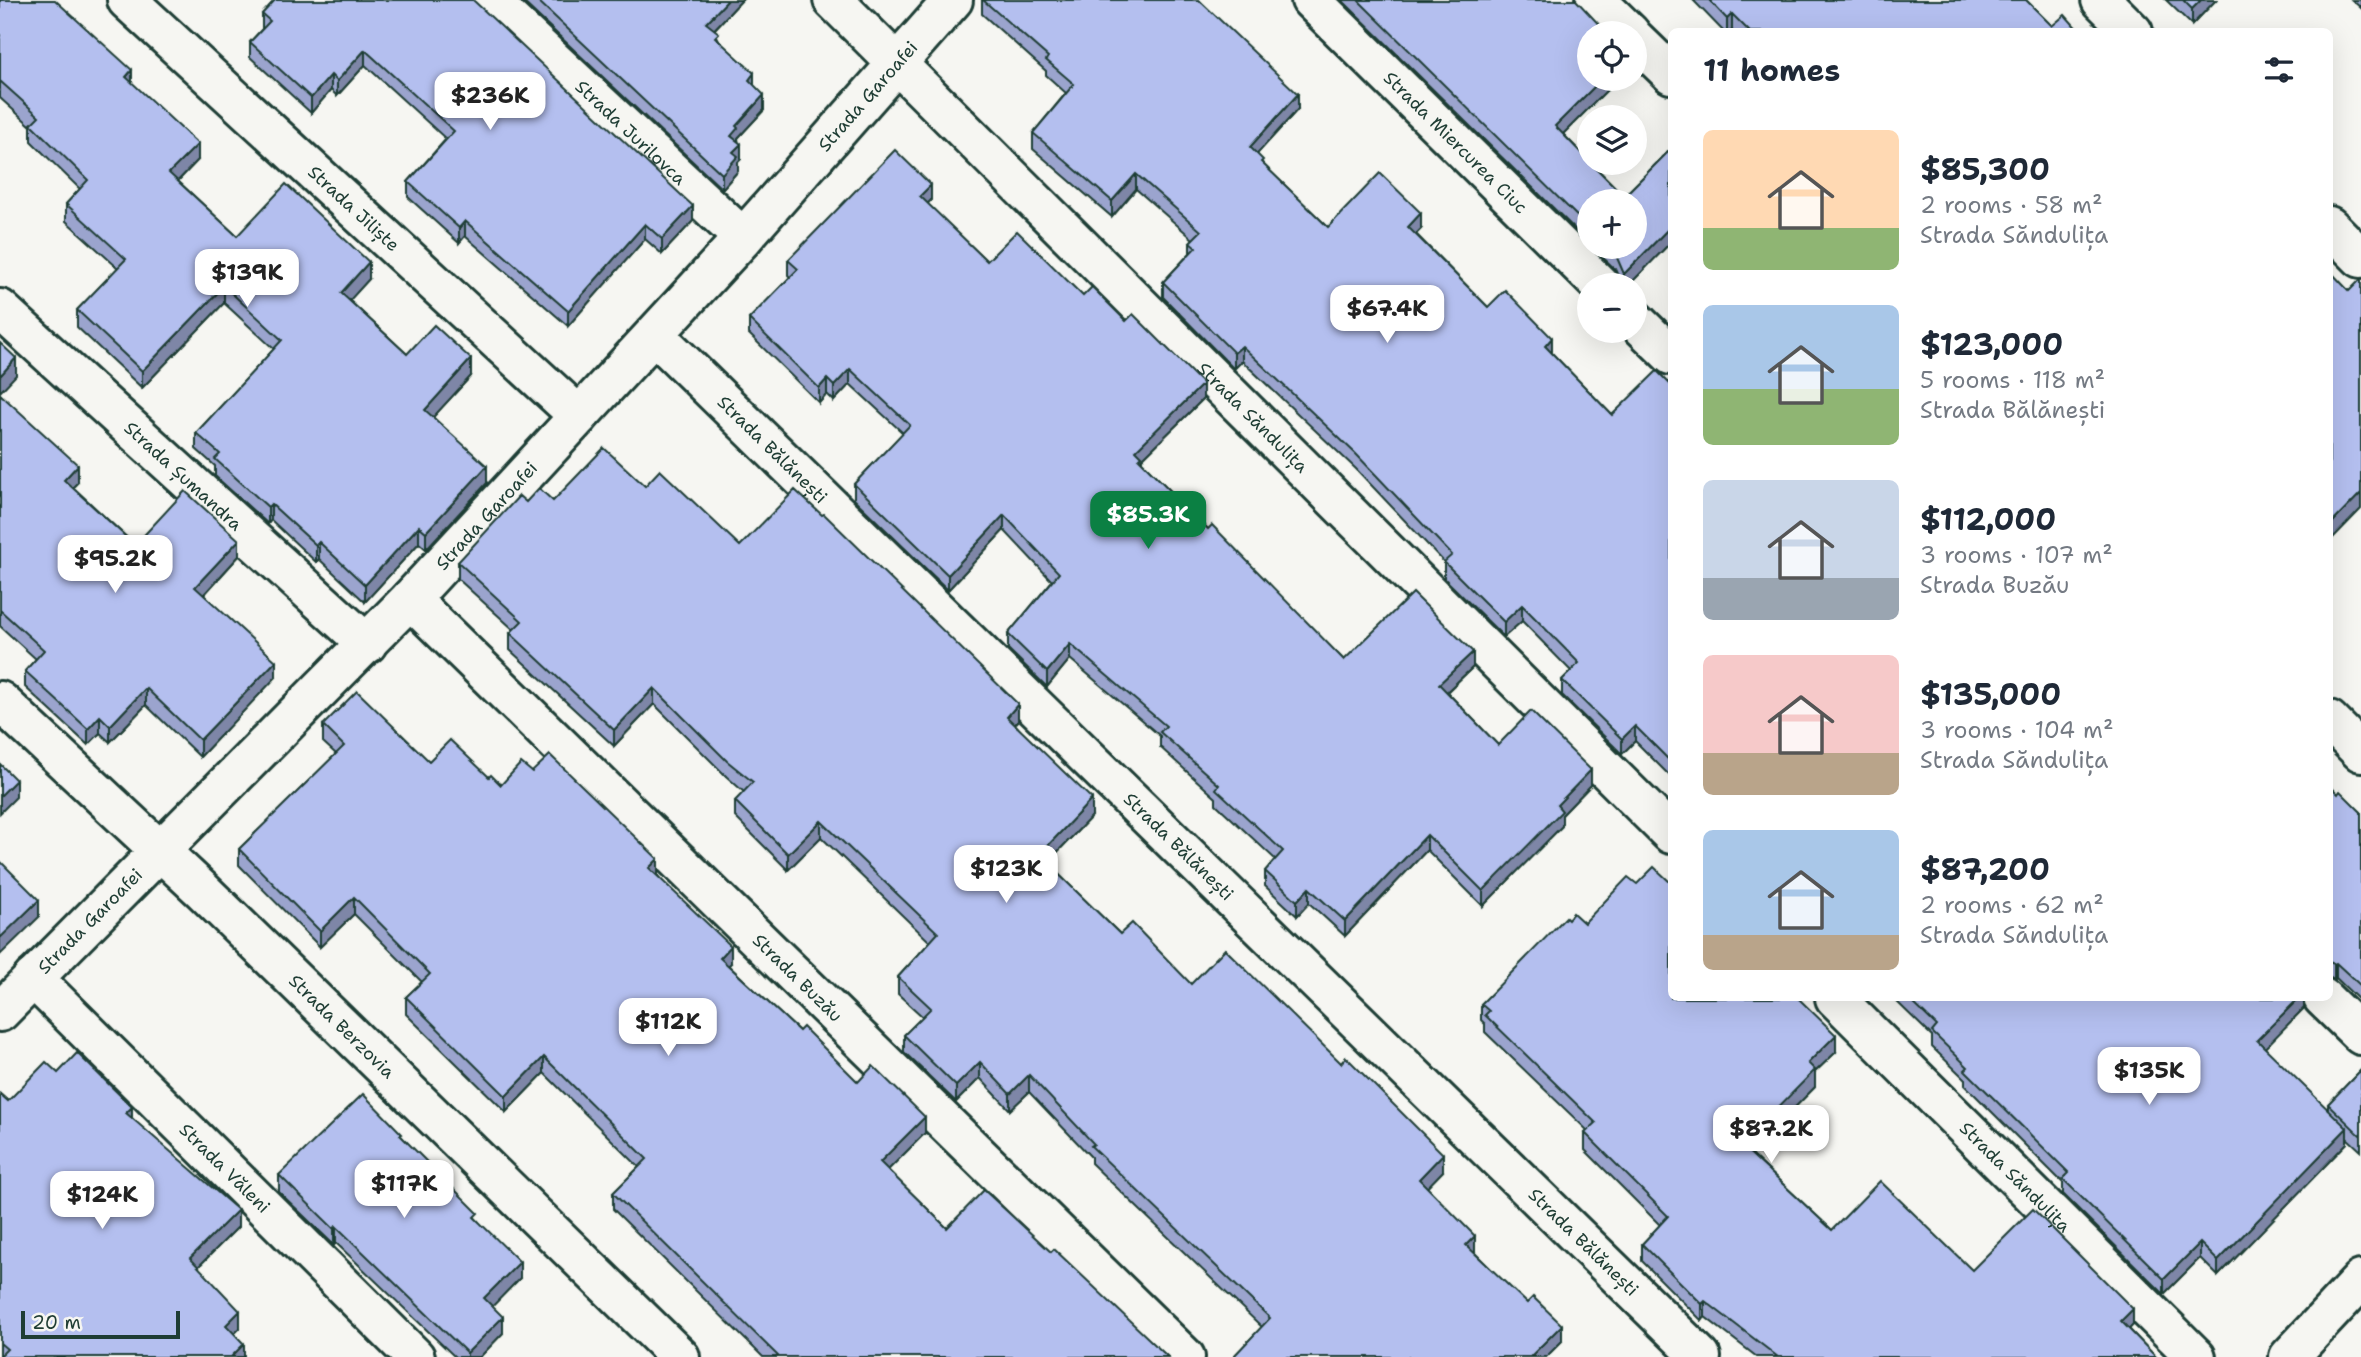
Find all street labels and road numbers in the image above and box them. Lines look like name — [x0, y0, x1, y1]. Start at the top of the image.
street label: Strada Garoafei — [813, 36, 923, 157]
street label: Strada Miercurea Ciuc — [1378, 66, 1533, 219]
street label: Strada Jurilovca — [570, 75, 691, 191]
street label: Strada Jiliște — [303, 160, 405, 257]
street label: Strada Săndulița — [1192, 357, 1313, 478]
street label: Strada Bălănești — [712, 390, 833, 509]
street label: Strada Șumandra — [119, 416, 247, 536]
street label: Strada Garoafei — [430, 456, 543, 575]
street label: Strada Bălănești — [1118, 787, 1239, 906]
street label: Strada Garoafei — [32, 863, 148, 979]
street label: Strada Buzău — [747, 929, 848, 1027]
street label: Strada Berzovia — [283, 969, 400, 1084]
street label: Strada Săndulița — [1954, 1117, 2076, 1238]
street label: Strada Văleni — [174, 1118, 275, 1218]
street label: Strada Bălănești — [1523, 1183, 1644, 1301]

